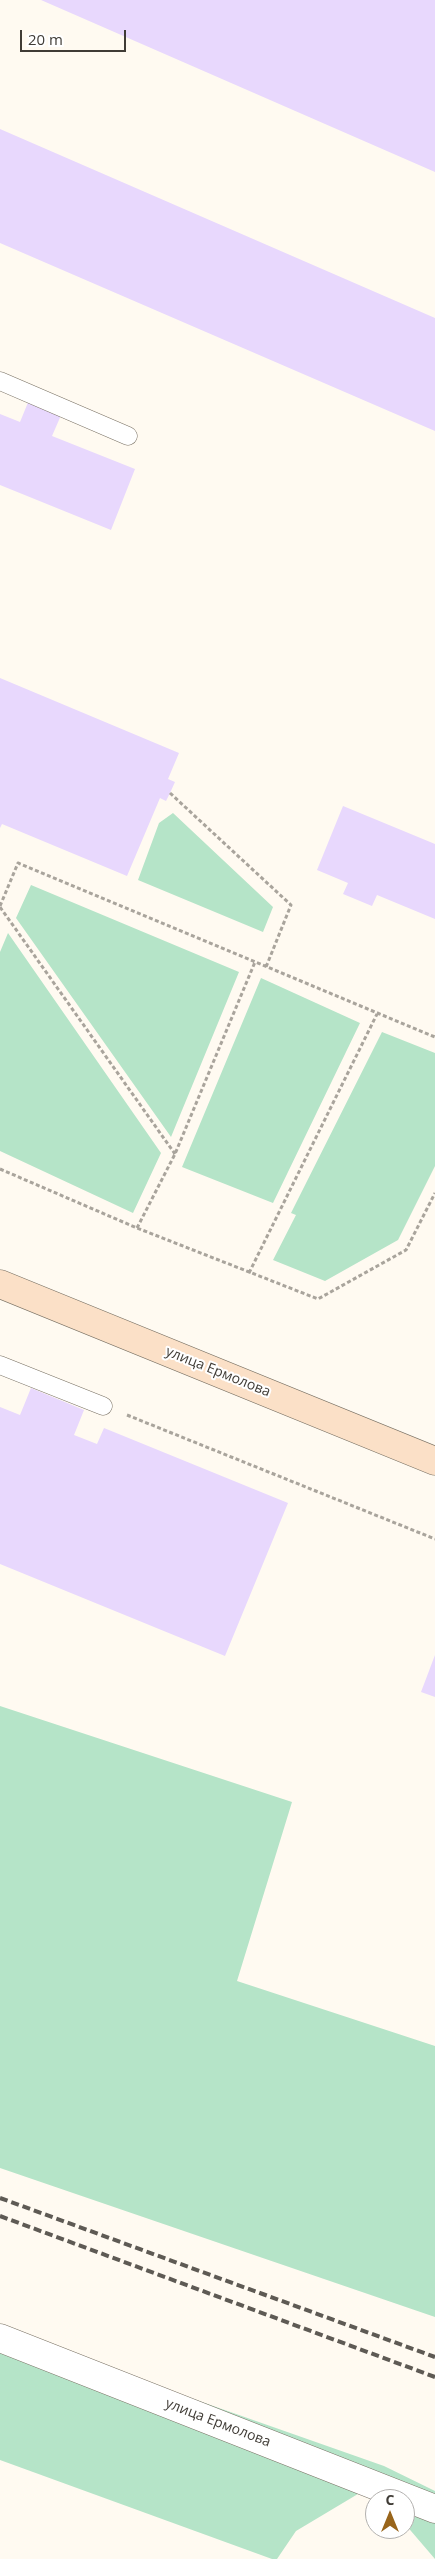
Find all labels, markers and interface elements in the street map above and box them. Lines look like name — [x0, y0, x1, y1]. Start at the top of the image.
scale bar — [22, 20, 129, 52]
text: 20 m — [28, 29, 63, 49]
street label: улица Ермолова — [163, 1343, 273, 1401]
street label: улица Ермолова — [163, 2395, 273, 2451]
north arrow — [365, 2489, 415, 2539]
text: С — [386, 2490, 394, 2509]

